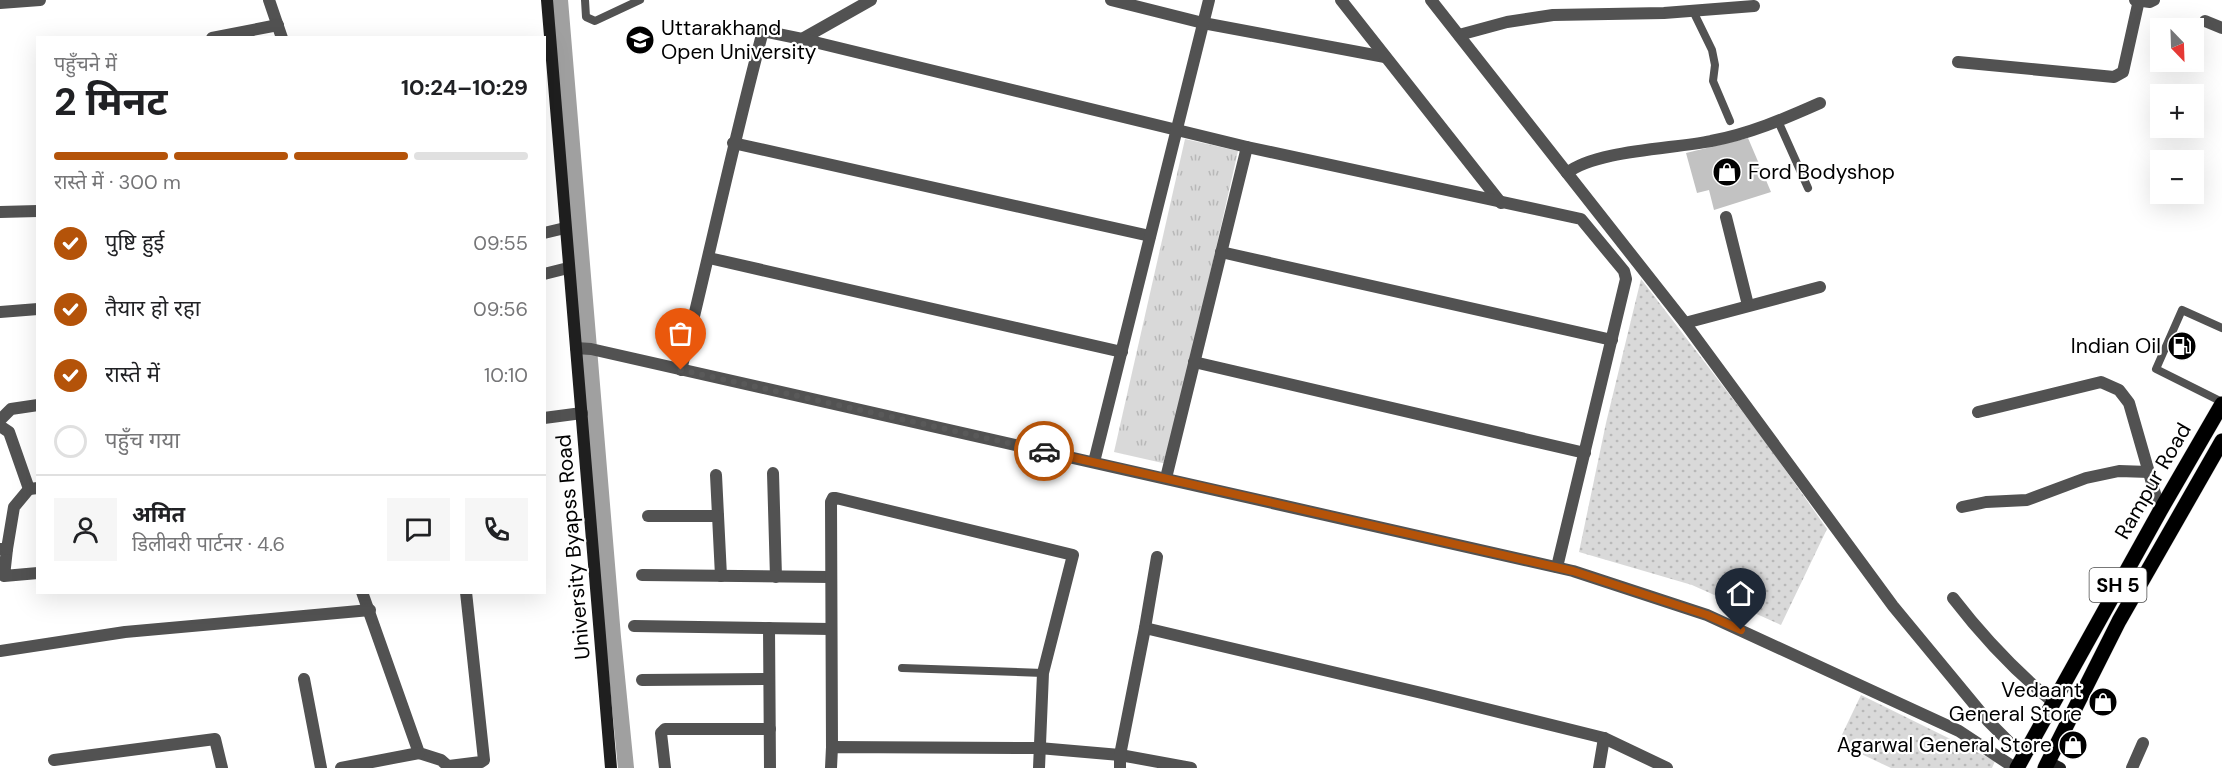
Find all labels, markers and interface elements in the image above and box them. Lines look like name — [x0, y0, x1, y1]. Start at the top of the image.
place label: Uttarakhand Open University — [661, 14, 817, 66]
north arrow — [2150, 18, 2204, 72]
map controls — [2150, 18, 2204, 204]
school or university icon: Uttarakhand Open University — [624, 24, 656, 56]
text: पहुँचने में — [54, 51, 117, 77]
text: 10:24–10:29 — [401, 73, 528, 102]
text: 2 मिनट — [54, 76, 168, 127]
button: + — [2150, 84, 2204, 138]
button: − — [2150, 150, 2204, 204]
shop icon: Ford Bodyshop — [1711, 156, 1743, 188]
place label: Ford Bodyshop — [1748, 158, 1895, 186]
text: रास्ते में · 300 m — [54, 169, 181, 195]
icon: check — [54, 227, 87, 260]
text: पुष्टि हुई — [105, 228, 164, 257]
text: 09:55 — [473, 230, 528, 256]
icon: check — [54, 293, 87, 326]
text: तैयार हो रहा — [105, 294, 200, 323]
text: 09:56 — [473, 296, 528, 322]
pin — [655, 308, 706, 370]
icon: bag — [664, 317, 697, 350]
fuel station icon: Indian Oil — [2166, 330, 2198, 362]
place label: Indian Oil — [2071, 332, 2161, 360]
icon: check — [54, 359, 87, 392]
text: रास्ते में — [105, 360, 160, 389]
text: 10:10 — [484, 362, 528, 388]
street label: Rampur Road — [2108, 418, 2198, 544]
courier — [1014, 421, 1074, 481]
text: पहुँच गया — [105, 426, 180, 455]
street label: University Byapss Road — [549, 433, 597, 661]
icon: car — [1028, 435, 1061, 468]
button: person — [54, 498, 117, 561]
button: chat — [387, 498, 450, 561]
button: phone — [465, 498, 528, 561]
text: अमित — [132, 500, 185, 529]
text: डिलीवरी पार्टनर · 4.6 — [132, 531, 285, 557]
pin — [1715, 568, 1766, 630]
road number: SH 5 — [2090, 568, 2146, 602]
icon: home — [1724, 577, 1757, 610]
place label: Vedaant General Store — [1949, 676, 2082, 728]
shop icon: Vedaant General Store — [2087, 686, 2119, 718]
shop icon: Agarwal General Store — [2057, 729, 2089, 761]
place label: Agarwal General Store — [1837, 731, 2052, 759]

